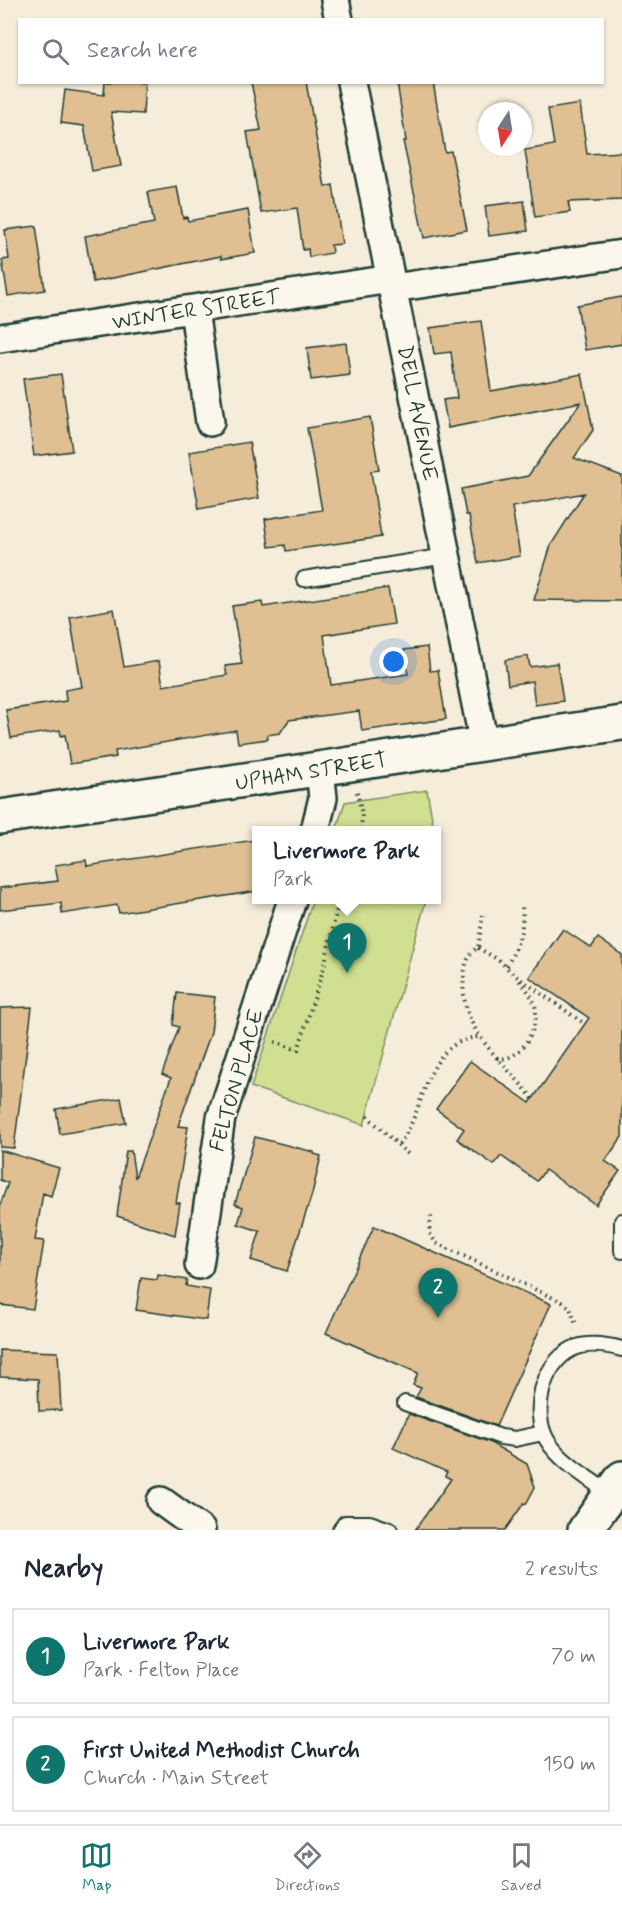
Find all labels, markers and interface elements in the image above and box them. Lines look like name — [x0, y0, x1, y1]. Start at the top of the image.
search box — [18, 18, 604, 84]
icon: search — [39, 35, 72, 68]
text: Search here — [87, 37, 198, 65]
north arrow — [478, 102, 532, 156]
street label: WINTER STREET — [110, 283, 283, 337]
street label: DELL AVENUE — [390, 343, 444, 484]
your location — [379, 647, 408, 676]
street label: UPHAM STREET — [233, 746, 389, 798]
popup — [252, 826, 441, 904]
text: Livermore Park — [273, 838, 420, 866]
text: Park — [273, 866, 313, 893]
pin: 1 — [328, 924, 366, 973]
street label: FELTON PLACE — [203, 1006, 271, 1155]
pin: 2 — [418, 1268, 458, 1318]
text: Nearby — [24, 1552, 103, 1586]
text: 2 results — [525, 1556, 598, 1583]
text: Livermore Park — [83, 1629, 230, 1657]
text: 1 — [41, 1643, 50, 1670]
text: 70 m — [551, 1643, 596, 1670]
text: Park · Felton Place — [83, 1657, 239, 1684]
text: First United Methodist Church — [83, 1737, 360, 1765]
text: 2 — [41, 1751, 50, 1778]
text: 150 m — [543, 1751, 596, 1778]
text: Church · Main Street — [83, 1765, 269, 1792]
tab: Map — [80, 1839, 113, 1896]
tab: Directions — [274, 1839, 340, 1896]
tab: Saved — [501, 1839, 542, 1896]

